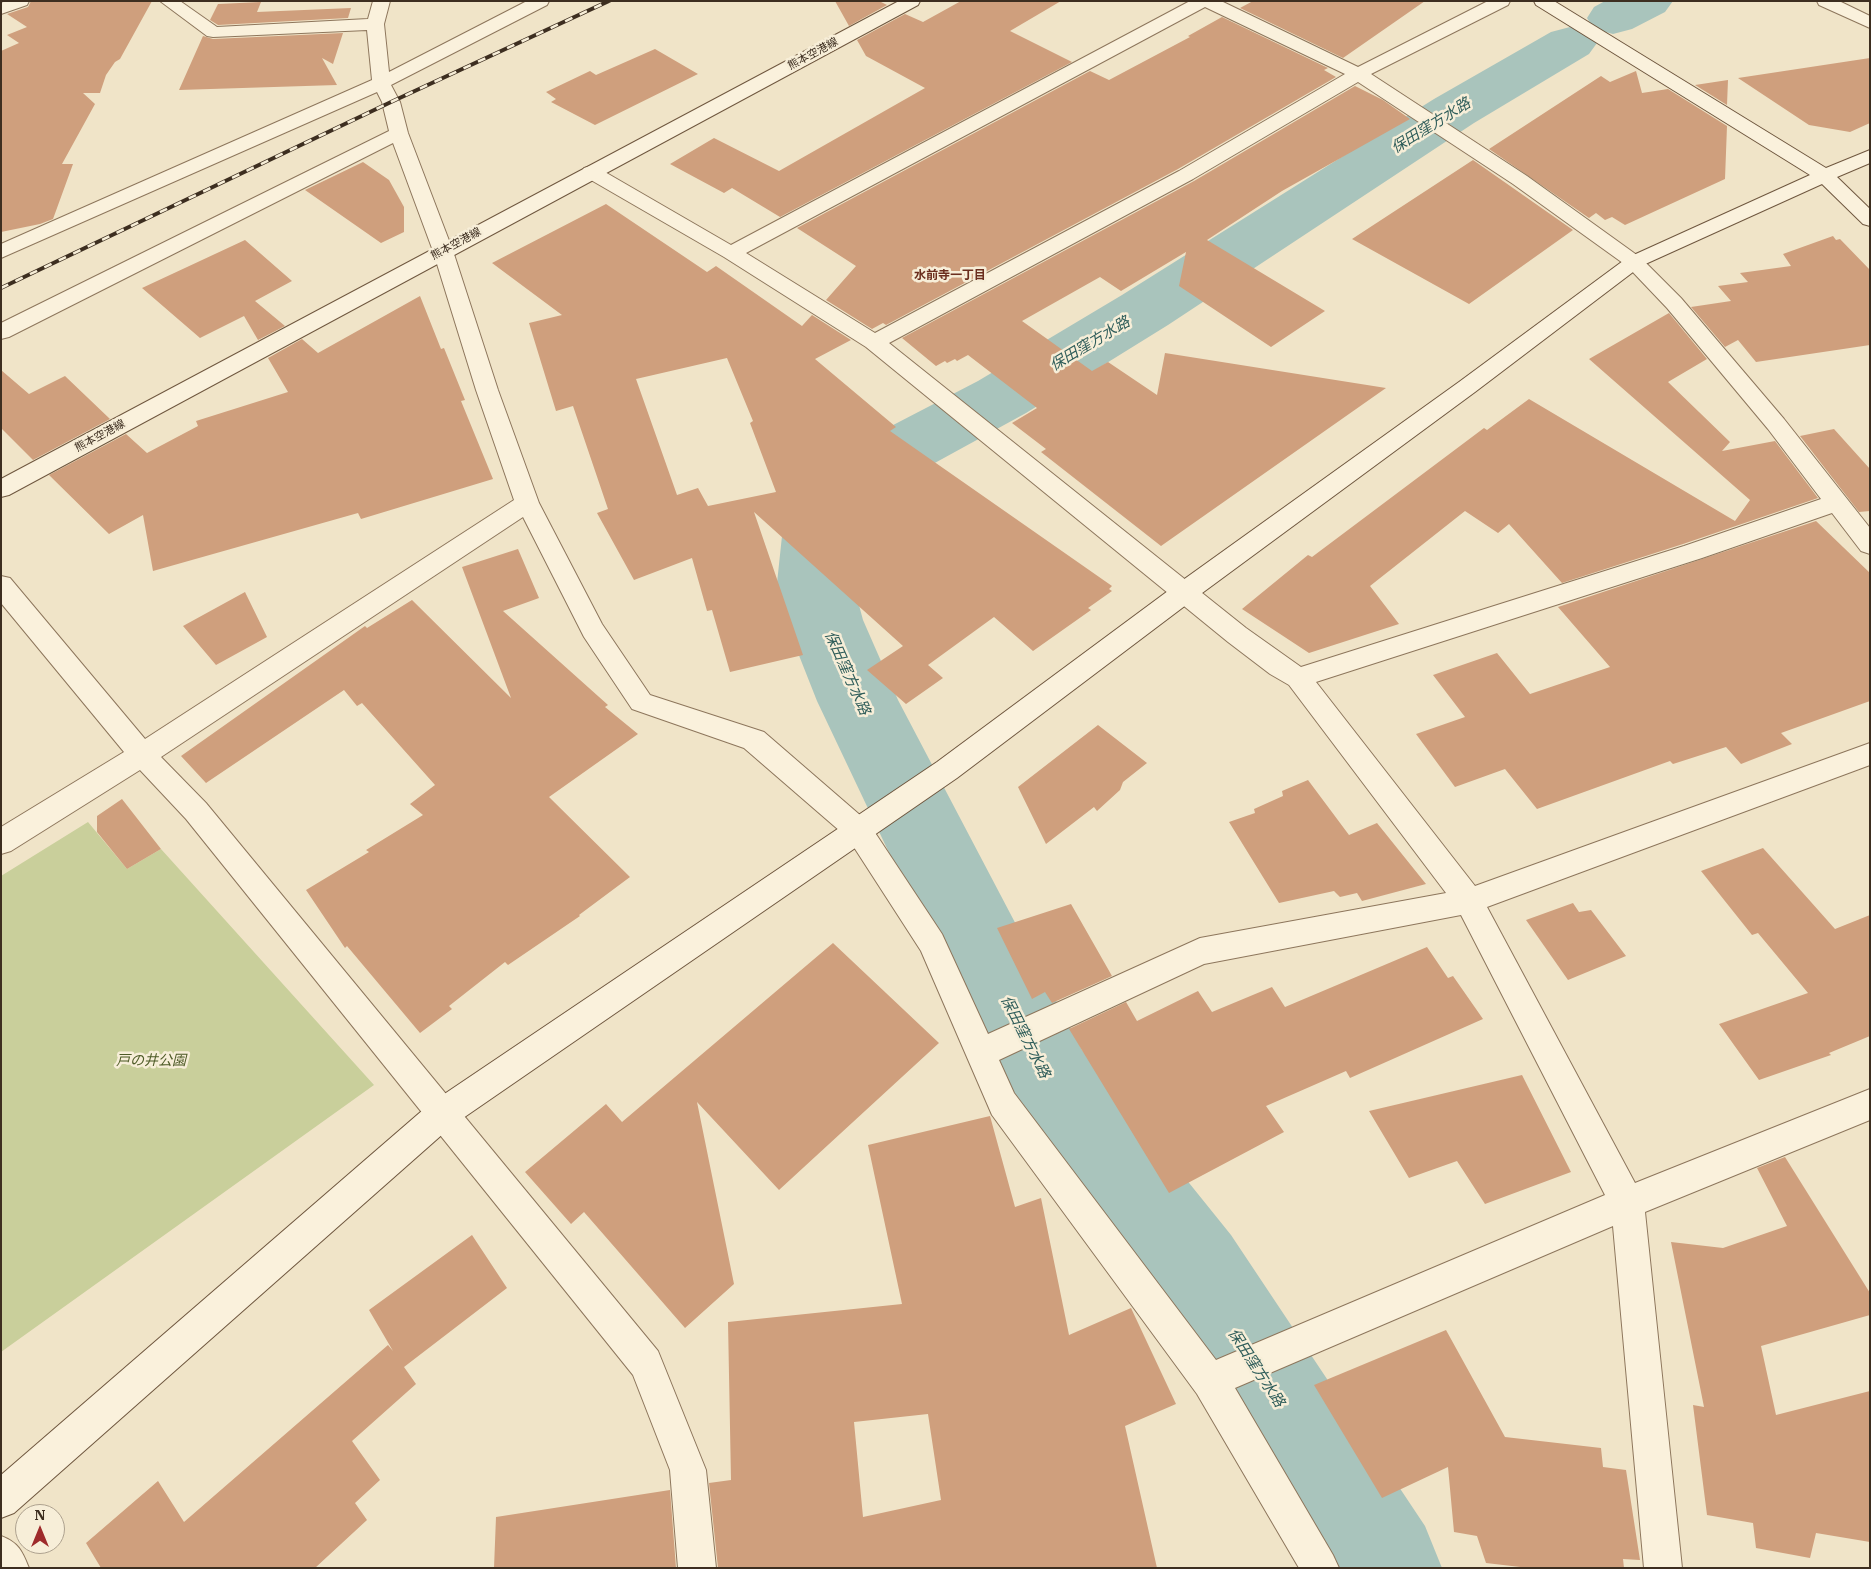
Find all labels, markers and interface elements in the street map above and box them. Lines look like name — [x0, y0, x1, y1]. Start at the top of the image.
street label: 熊本空港線 — [786, 35, 840, 73]
water label: 保田窪方水路 — [1388, 95, 1474, 157]
street label: 熊本空港線 — [429, 225, 483, 263]
district label: 水前寺一丁目 — [914, 269, 986, 283]
water label: 保田窪方水路 — [1047, 313, 1133, 375]
street label: 熊本空港線 — [73, 417, 127, 455]
water label: 保田窪方水路 — [820, 628, 874, 718]
water label: 保田窪方水路 — [997, 993, 1053, 1081]
park label: 戸の井公園 — [116, 1053, 186, 1069]
water label: 保田窪方水路 — [1224, 1325, 1288, 1411]
north arrow — [15, 1504, 65, 1554]
text: N — [34, 1506, 46, 1524]

